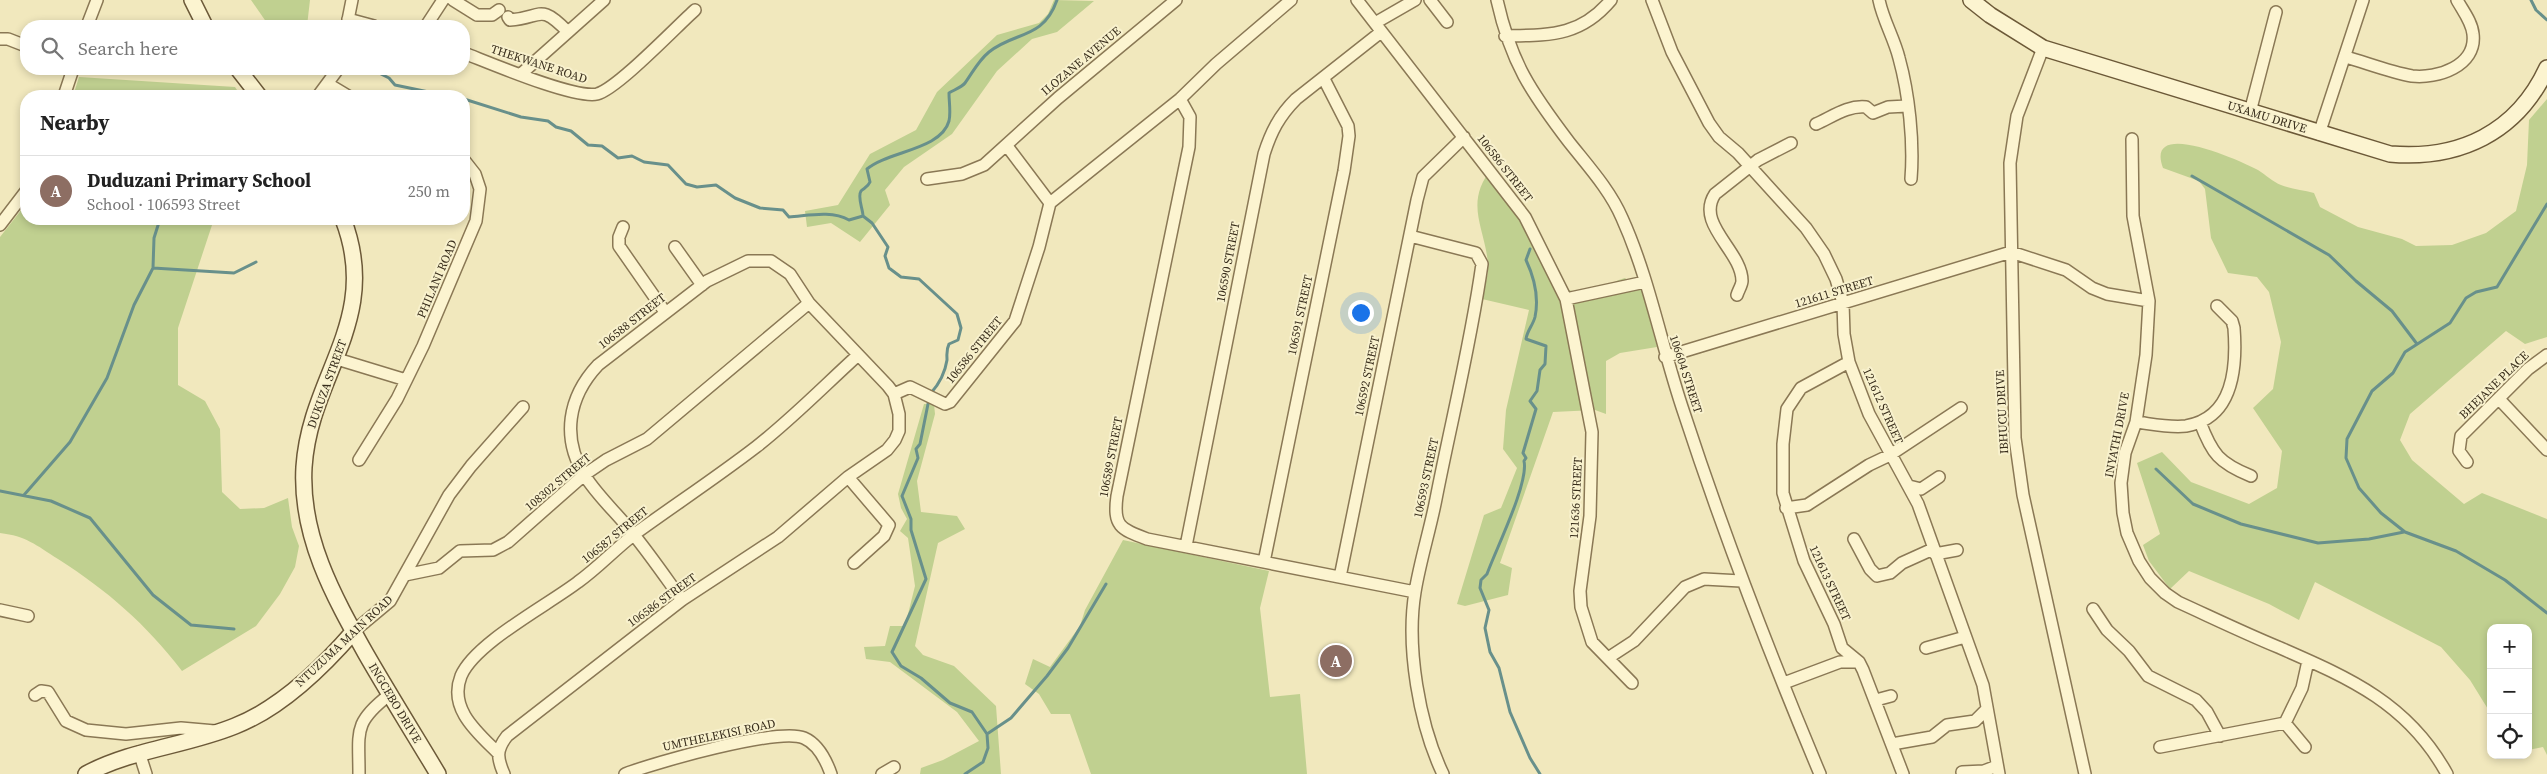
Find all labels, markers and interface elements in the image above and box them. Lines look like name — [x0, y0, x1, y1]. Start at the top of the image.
search box — [20, 20, 470, 75]
street label: ILOZANE AVENUE — [1038, 23, 1124, 99]
icon: search — [38, 34, 66, 62]
text: Search here — [78, 35, 178, 61]
street label: THEKWANE ROAD — [489, 41, 589, 87]
street label: UXAMU DRIVE — [2225, 97, 2309, 137]
text: Nearby — [40, 108, 110, 137]
street label: 106586 STREET — [1474, 131, 1537, 206]
text: Duduzani Primary School — [87, 167, 311, 193]
text: A — [51, 180, 61, 202]
text: 250 m — [408, 180, 450, 202]
text: School · 106593 Street — [87, 193, 240, 215]
street label: 106590 STREET — [1212, 220, 1244, 304]
street label: PHILANI ROAD — [413, 237, 461, 321]
street label: 121611 STREET — [1793, 272, 1876, 312]
street label: 106591 STREET — [1284, 273, 1316, 357]
street label: 106588 STREET — [595, 289, 670, 352]
your location — [1348, 300, 1374, 326]
street label: 106586 STREET — [942, 313, 1006, 387]
street label: 106604 STREET — [1666, 333, 1706, 416]
street label: 106592 STREET — [1351, 334, 1383, 418]
street label: DUKUZA STREET — [304, 337, 351, 431]
street label: BHEJANE PLACE — [2456, 348, 2532, 422]
street label: 121612 STREET — [1859, 365, 1907, 447]
street label: IBHUCU DRIVE — [1992, 370, 2012, 454]
street label: INYATHI DRIVE — [2101, 391, 2133, 479]
street label: 106589 STREET — [1095, 415, 1127, 499]
street label: 106593 STREET — [1410, 436, 1442, 520]
street label: 108302 STREET — [522, 449, 595, 514]
street label: 121636 STREET — [1566, 456, 1586, 539]
street label: 106587 STREET — [578, 503, 652, 567]
street label: 121613 STREET — [1806, 543, 1855, 624]
street label: 106586 STREET — [624, 569, 700, 630]
street label: NTUZUMA MAIN ROAD — [292, 592, 396, 690]
map controls — [2487, 624, 2532, 759]
button: + — [2487, 624, 2532, 669]
pin: A — [1320, 642, 1352, 680]
street label: INGCEBO DRIVE — [365, 660, 425, 746]
button: − — [2487, 669, 2532, 714]
button: locate — [2487, 714, 2532, 759]
street label: UMTHELEKISI ROAD — [661, 715, 777, 755]

